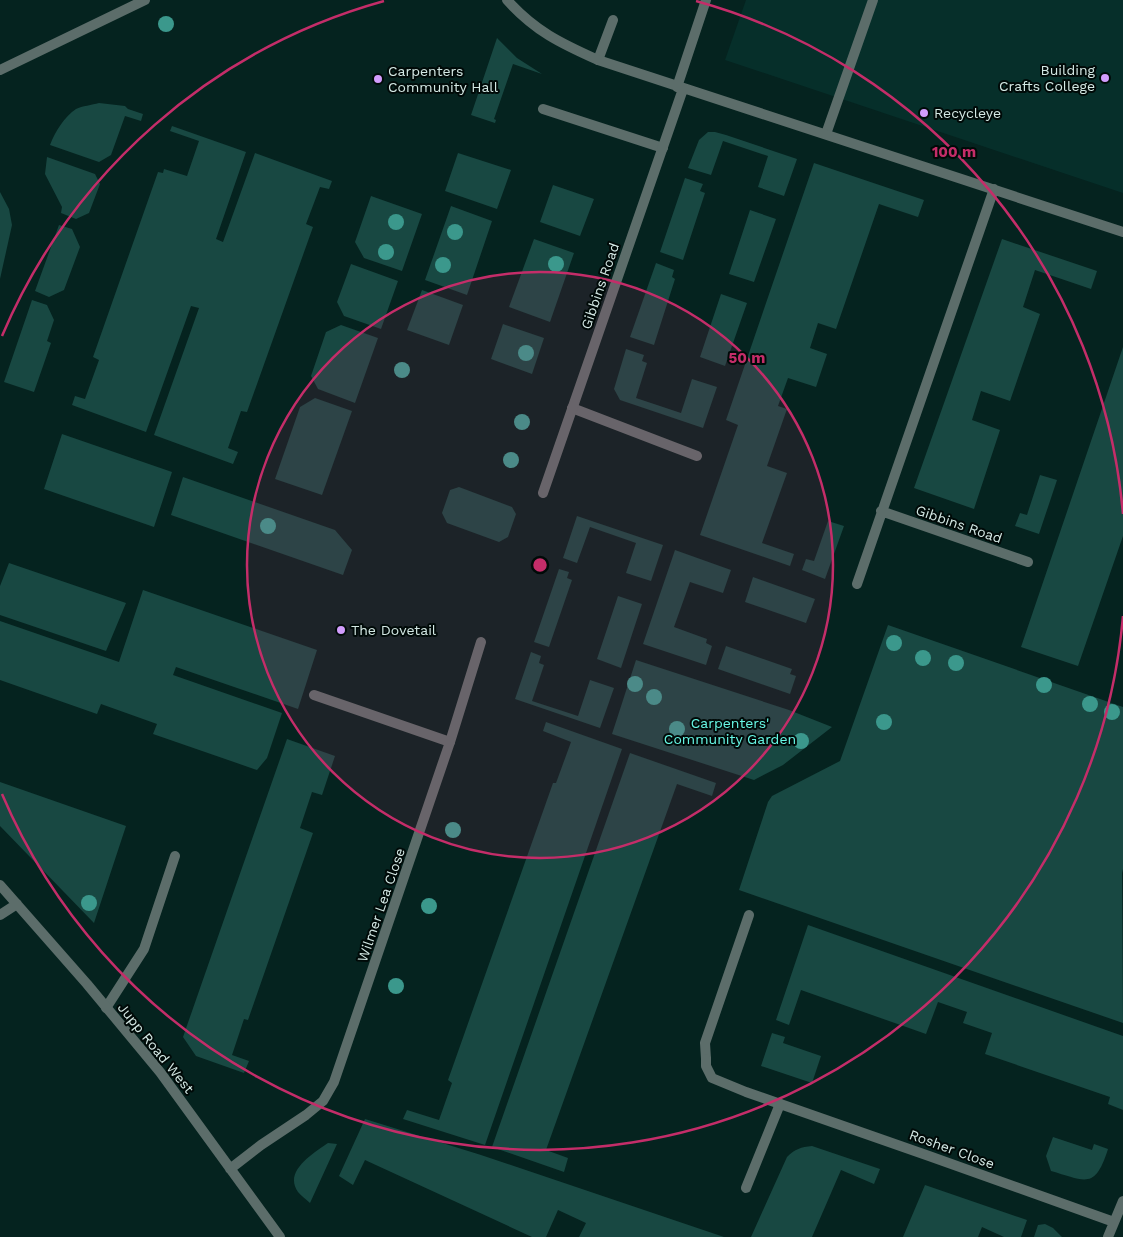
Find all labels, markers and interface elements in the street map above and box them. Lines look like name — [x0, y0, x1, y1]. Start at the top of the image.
place label: Building Crafts College — [999, 62, 1096, 94]
place label: Carpenters Community Hall — [388, 63, 499, 95]
marker: Building Crafts College — [1099, 72, 1111, 84]
marker: Carpenters Community Hall — [372, 73, 384, 85]
place label: Recycleye — [934, 105, 1001, 121]
marker: Recycleye — [918, 107, 930, 119]
text: 100 m — [932, 143, 976, 161]
street label: Gibbins Road — [578, 241, 622, 331]
text: 50 m — [729, 349, 765, 367]
street label: Gibbins Road — [914, 502, 1004, 546]
centre of rings — [531, 556, 549, 574]
place label: The Dovetail — [351, 622, 437, 638]
marker: The Dovetail — [335, 624, 347, 636]
park label: Carpenters' Community Garden — [664, 715, 796, 747]
street label: Wilmer Lea Close — [354, 846, 408, 964]
street label: Jupp Road West — [115, 1000, 197, 1097]
street label: Rosher Close — [907, 1126, 997, 1172]

